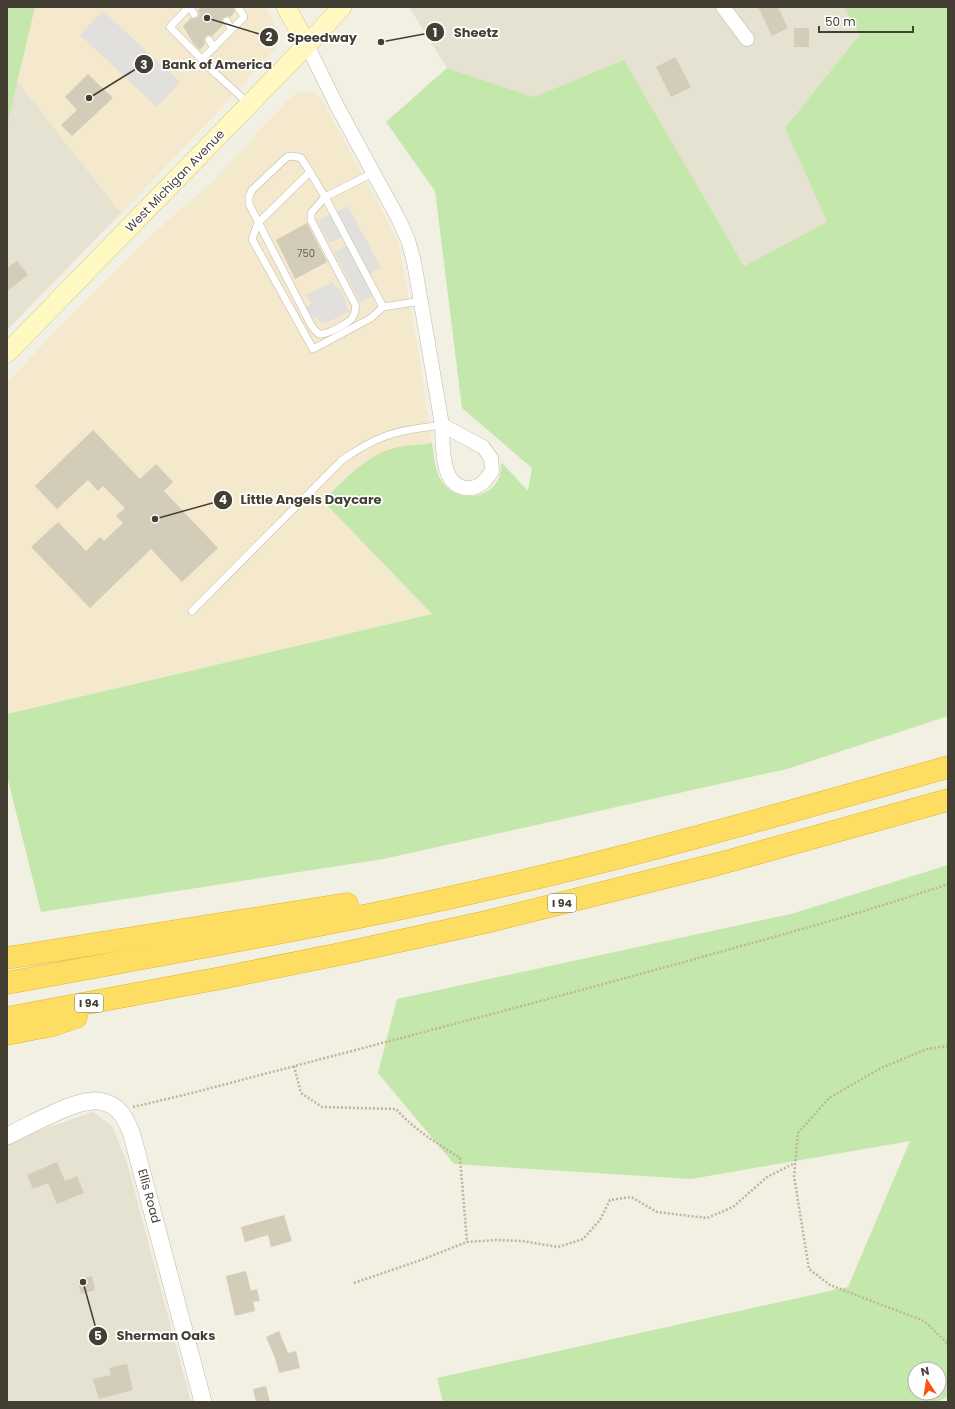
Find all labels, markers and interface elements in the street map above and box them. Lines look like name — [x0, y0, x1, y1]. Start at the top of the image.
scale bar — [819, 8, 913, 34]
text: 50 m — [825, 13, 856, 30]
callout: Sheetz — [425, 20, 506, 45]
text: Sheetz — [454, 23, 499, 42]
text: 1 — [433, 24, 437, 41]
callout: Speedway — [259, 25, 365, 50]
text: 2 — [266, 28, 273, 45]
text: Speedway — [287, 28, 358, 47]
callout: Bank of America — [134, 52, 280, 77]
text: Bank of America — [162, 55, 272, 74]
text: 3 — [140, 56, 148, 73]
street label: West Michigan Avenue — [121, 126, 228, 236]
house number: 750 — [297, 246, 315, 261]
callout: Little Angels Daycare — [213, 487, 390, 512]
text: Little Angels Daycare — [241, 490, 381, 509]
text: 4 — [219, 491, 227, 508]
road number: I 94 — [548, 894, 576, 912]
road number: I 94 — [75, 994, 103, 1012]
street label: Ellis Road — [134, 1167, 165, 1225]
callout: Sherman Oaks — [88, 1323, 223, 1348]
text: Sherman Oaks — [117, 1326, 215, 1345]
text: 5 — [94, 1327, 102, 1344]
north arrow — [907, 1361, 947, 1401]
text: N — [919, 1363, 931, 1380]

